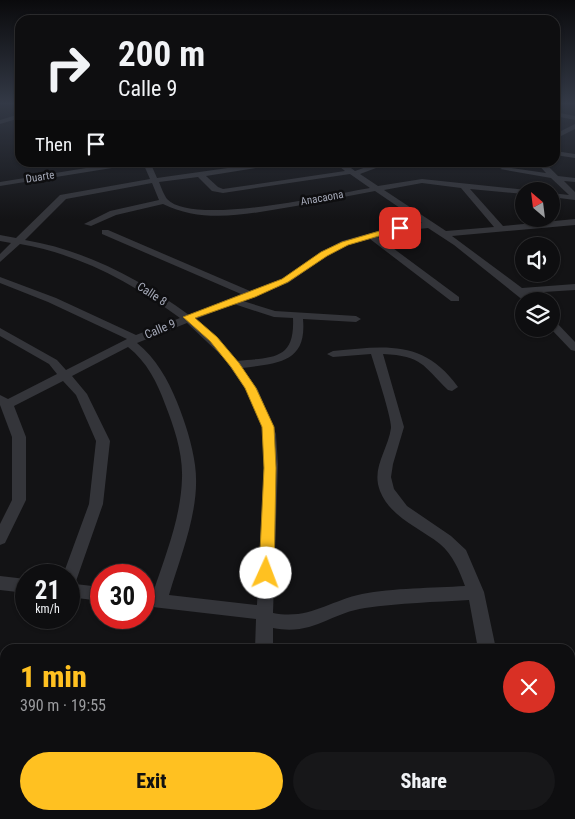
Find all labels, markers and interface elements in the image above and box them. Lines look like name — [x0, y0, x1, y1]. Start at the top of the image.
text: 200 m — [118, 34, 205, 75]
icon: right — [35, 35, 100, 100]
text: Calle 9 — [118, 76, 177, 101]
icon: arrive — [82, 130, 110, 158]
text: Then — [35, 133, 72, 156]
street label: Duarte — [25, 168, 55, 186]
north arrow — [515, 182, 560, 228]
map controls — [515, 182, 560, 337]
street label: Anacaona — [299, 188, 345, 208]
pin — [379, 207, 421, 249]
icon: arrive — [386, 214, 414, 242]
button: sound — [515, 237, 560, 282]
street label: Calle 8 — [135, 279, 169, 309]
button: layers — [515, 292, 560, 337]
street label: Calle 9 — [142, 316, 178, 342]
position arrow — [239, 546, 291, 598]
speed limit sign: 30 — [90, 564, 155, 629]
text: 21 — [35, 576, 60, 605]
text: km/h — [35, 602, 60, 616]
text: 1 min — [20, 659, 87, 694]
button: close — [503, 661, 555, 713]
text: 390 m · 19:55 — [20, 696, 106, 715]
button: Exit — [20, 752, 283, 810]
button: Share — [293, 752, 555, 810]

